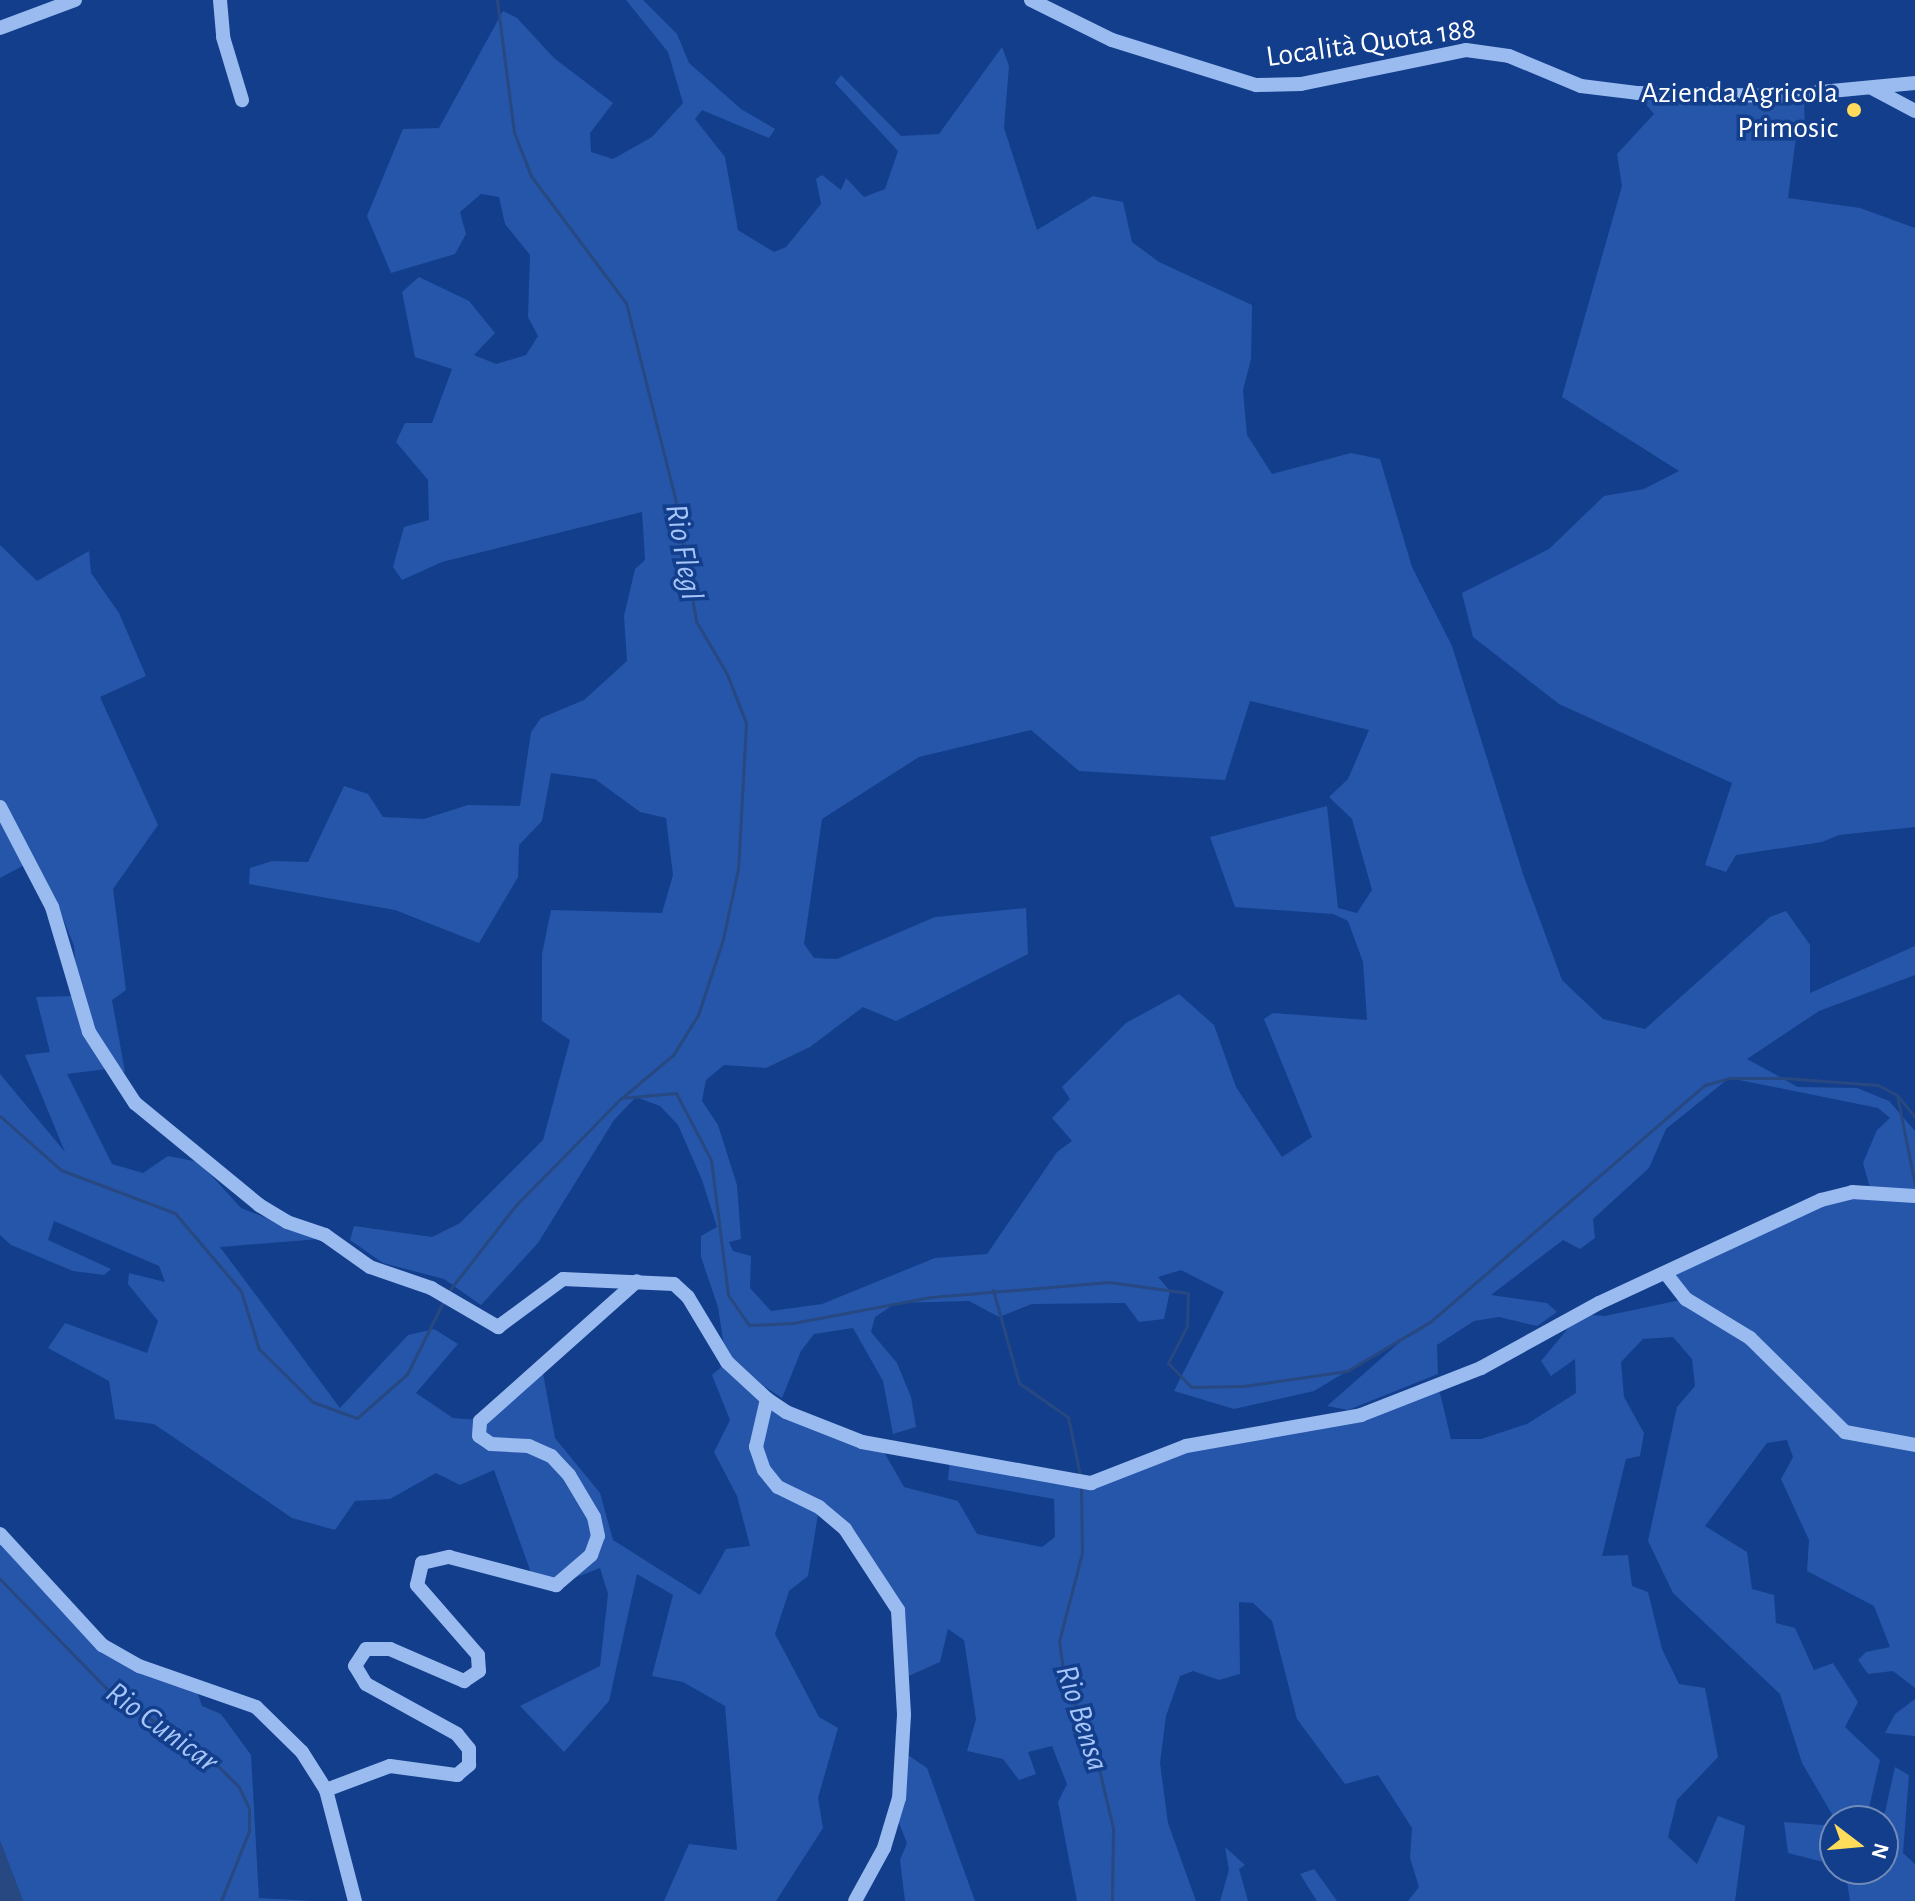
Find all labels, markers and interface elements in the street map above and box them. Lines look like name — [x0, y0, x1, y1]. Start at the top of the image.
street label: Località Quota 188 — [1264, 10, 1478, 76]
place label: Azienda Agricola Primosic — [1641, 75, 1838, 146]
marker: Azienda Agricola Primosic — [1845, 101, 1863, 119]
water label: Rio Flegl — [657, 501, 711, 603]
water label: Rio Bensa — [1047, 1660, 1117, 1776]
water label: Rio Cunicar — [98, 1673, 226, 1781]
north arrow — [1819, 1805, 1899, 1885]
text: N — [1867, 1841, 1893, 1861]

